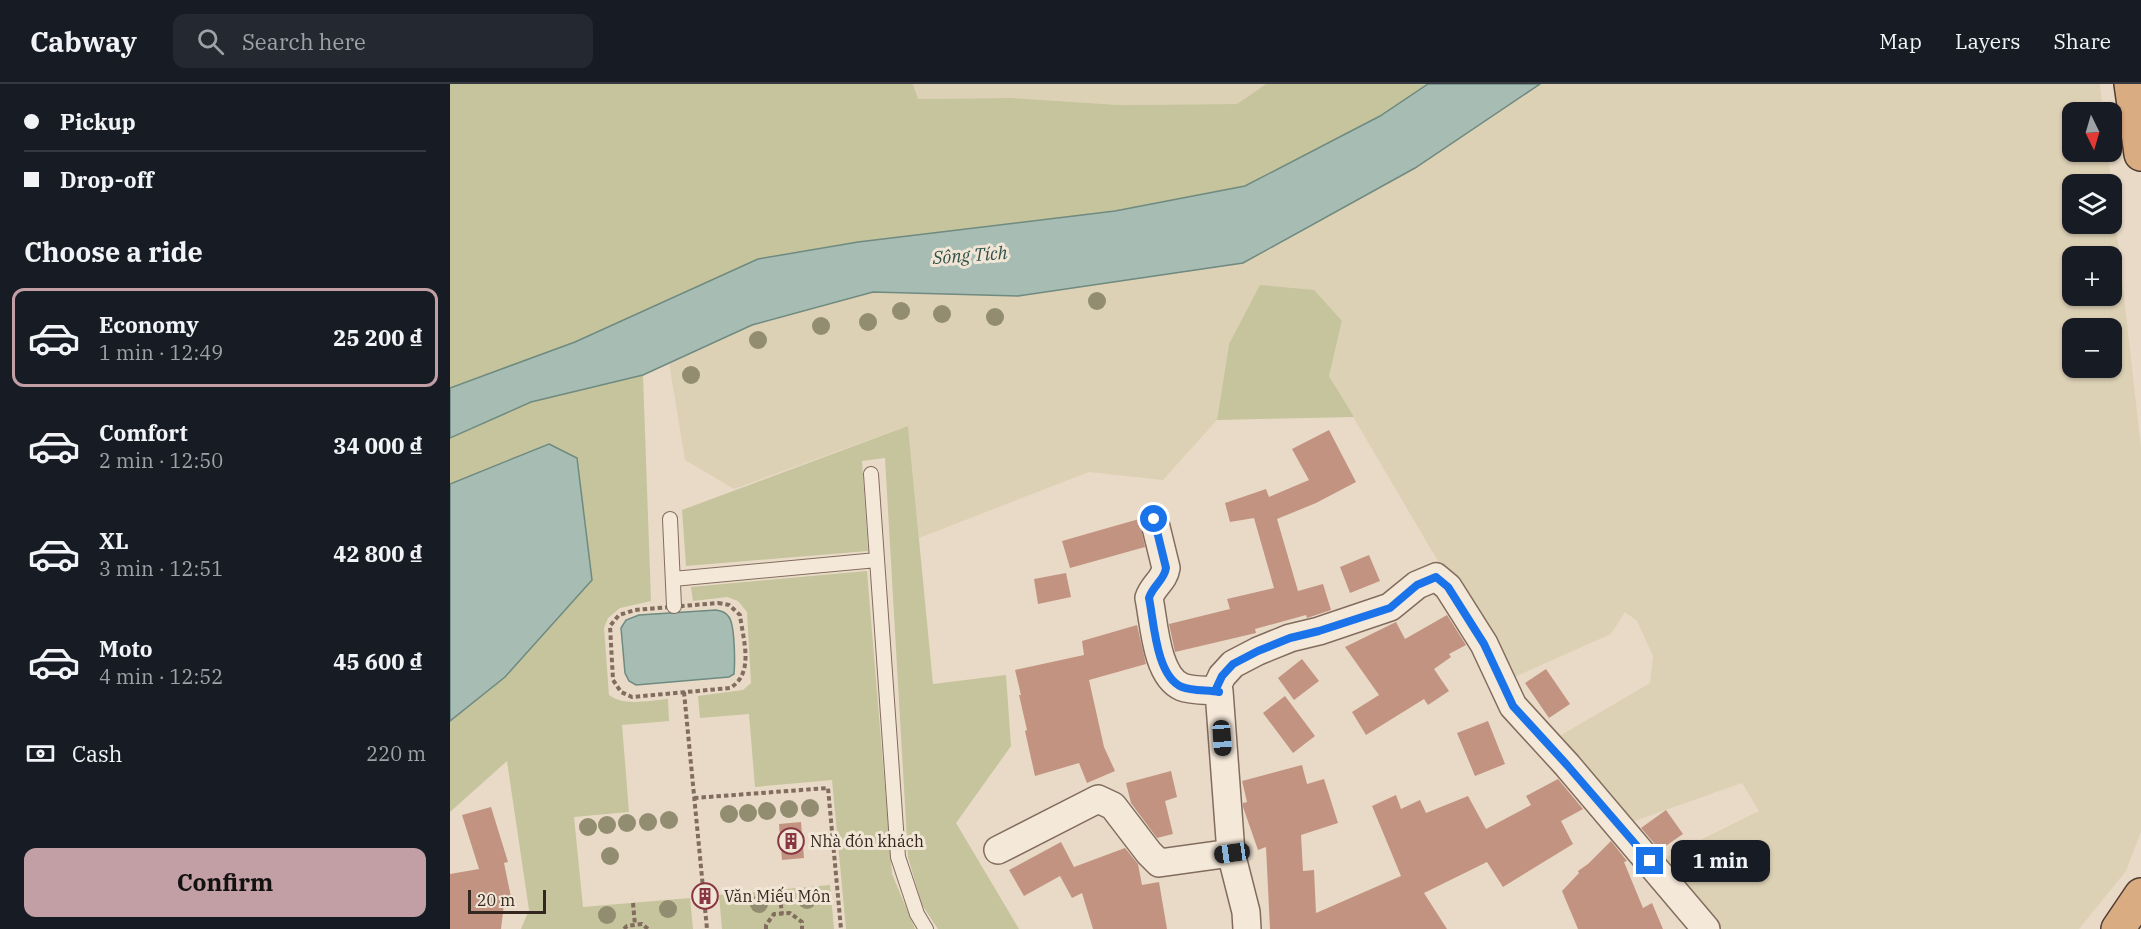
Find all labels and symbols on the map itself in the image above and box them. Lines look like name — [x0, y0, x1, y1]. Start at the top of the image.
north arrow — [2062, 102, 2122, 162]
water label: Sông Tích — [931, 241, 1008, 269]
route start — [1140, 505, 1167, 532]
car — [1212, 719, 1232, 757]
building icon: Nhà đón khách — [776, 826, 806, 856]
place label: Nhà đón khách — [810, 831, 924, 851]
callout: 1 min — [1671, 840, 1770, 882]
car — [1213, 842, 1251, 864]
route end — [1636, 847, 1663, 874]
building icon: Văn Miếu Môn — [690, 881, 720, 911]
place label: Văn Miếu Môn — [724, 886, 831, 906]
scale bar — [468, 887, 546, 914]

